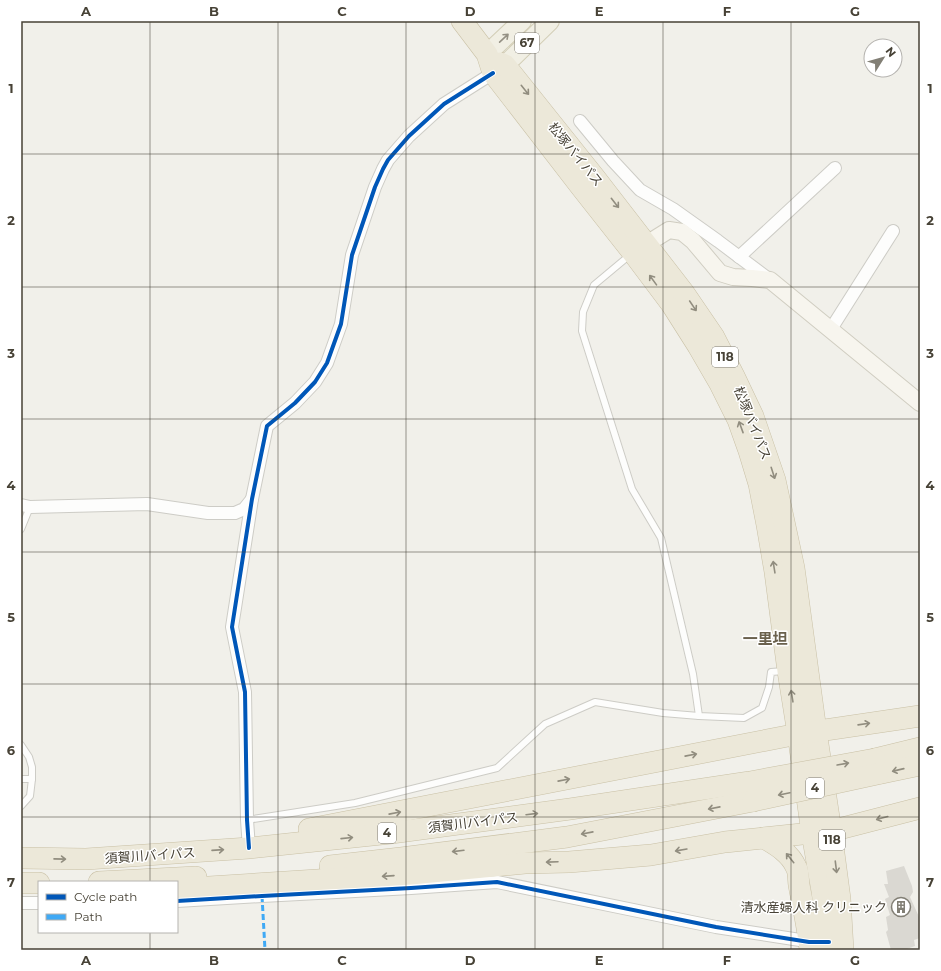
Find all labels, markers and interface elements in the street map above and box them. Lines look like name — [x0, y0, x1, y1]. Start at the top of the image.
text: A — [80, 3, 92, 19]
text: B — [209, 3, 219, 19]
text: C — [337, 3, 347, 19]
text: D — [465, 3, 476, 19]
text: E — [595, 3, 604, 19]
text: F — [723, 3, 731, 19]
text: G — [850, 3, 860, 19]
one-way arrow — [499, 33, 509, 43]
road number: 67 — [515, 33, 539, 53]
north arrow — [863, 38, 903, 78]
text: N — [883, 44, 899, 60]
text: 1 — [8, 80, 14, 96]
text: 1 — [927, 80, 933, 96]
one-way arrow — [520, 85, 529, 96]
street label: 松塚バイパス — [545, 119, 607, 189]
one-way arrow — [610, 197, 619, 208]
text: 2 — [7, 212, 15, 228]
text: 2 — [926, 212, 934, 228]
one-way arrow — [649, 274, 657, 285]
one-way arrow — [689, 300, 697, 311]
text: 3 — [6, 345, 15, 361]
text: 3 — [925, 345, 934, 361]
road number: 118 — [712, 347, 738, 367]
street label: 松塚バイパス — [731, 384, 775, 462]
one-way arrow — [736, 422, 744, 434]
one-way arrow — [769, 467, 777, 479]
text: 4 — [7, 477, 16, 493]
text: 4 — [926, 477, 935, 493]
one-way arrow — [770, 561, 778, 574]
text: 5 — [7, 609, 15, 625]
text: 5 — [926, 609, 934, 625]
district label: 一里坦 — [742, 629, 788, 648]
one-way arrow — [788, 689, 796, 702]
one-way arrow — [857, 720, 870, 728]
text: 6 — [7, 742, 16, 758]
text: 6 — [926, 742, 935, 758]
one-way arrow — [684, 751, 697, 759]
one-way arrow — [837, 760, 850, 768]
one-way arrow — [892, 766, 905, 774]
one-way arrow — [557, 775, 570, 783]
road number: 4 — [806, 778, 824, 798]
one-way arrow — [778, 791, 791, 799]
one-way arrow — [708, 805, 721, 813]
one-way arrow — [388, 808, 401, 816]
street label: 須賀川バイパス — [427, 809, 519, 835]
one-way arrow — [525, 811, 538, 818]
one-way arrow — [876, 815, 889, 822]
road number: 4 — [378, 823, 396, 843]
one-way arrow — [581, 830, 594, 838]
road number: 118 — [819, 830, 845, 850]
one-way arrow — [340, 834, 353, 841]
street label: 須賀川バイパス — [104, 844, 196, 866]
one-way arrow — [211, 846, 224, 853]
one-way arrow — [675, 846, 688, 854]
one-way arrow — [452, 847, 465, 855]
one-way arrow — [785, 853, 794, 864]
one-way arrow — [53, 855, 66, 863]
one-way arrow — [546, 859, 559, 866]
one-way arrow — [832, 860, 840, 873]
one-way arrow — [381, 872, 394, 879]
text: 7 — [7, 874, 15, 890]
text: 7 — [926, 874, 934, 890]
legend — [38, 881, 178, 933]
text: Cycle path — [74, 889, 137, 904]
building icon: 清水産婦人科 クリニック — [890, 896, 912, 918]
place label: 清水産婦人科 クリニック — [741, 899, 887, 915]
text: Path — [74, 909, 103, 924]
text: A — [80, 952, 92, 968]
text: B — [209, 952, 219, 968]
text: C — [337, 952, 347, 968]
text: D — [465, 952, 476, 968]
text: E — [595, 952, 604, 968]
text: F — [723, 952, 731, 968]
text: G — [850, 952, 860, 968]

